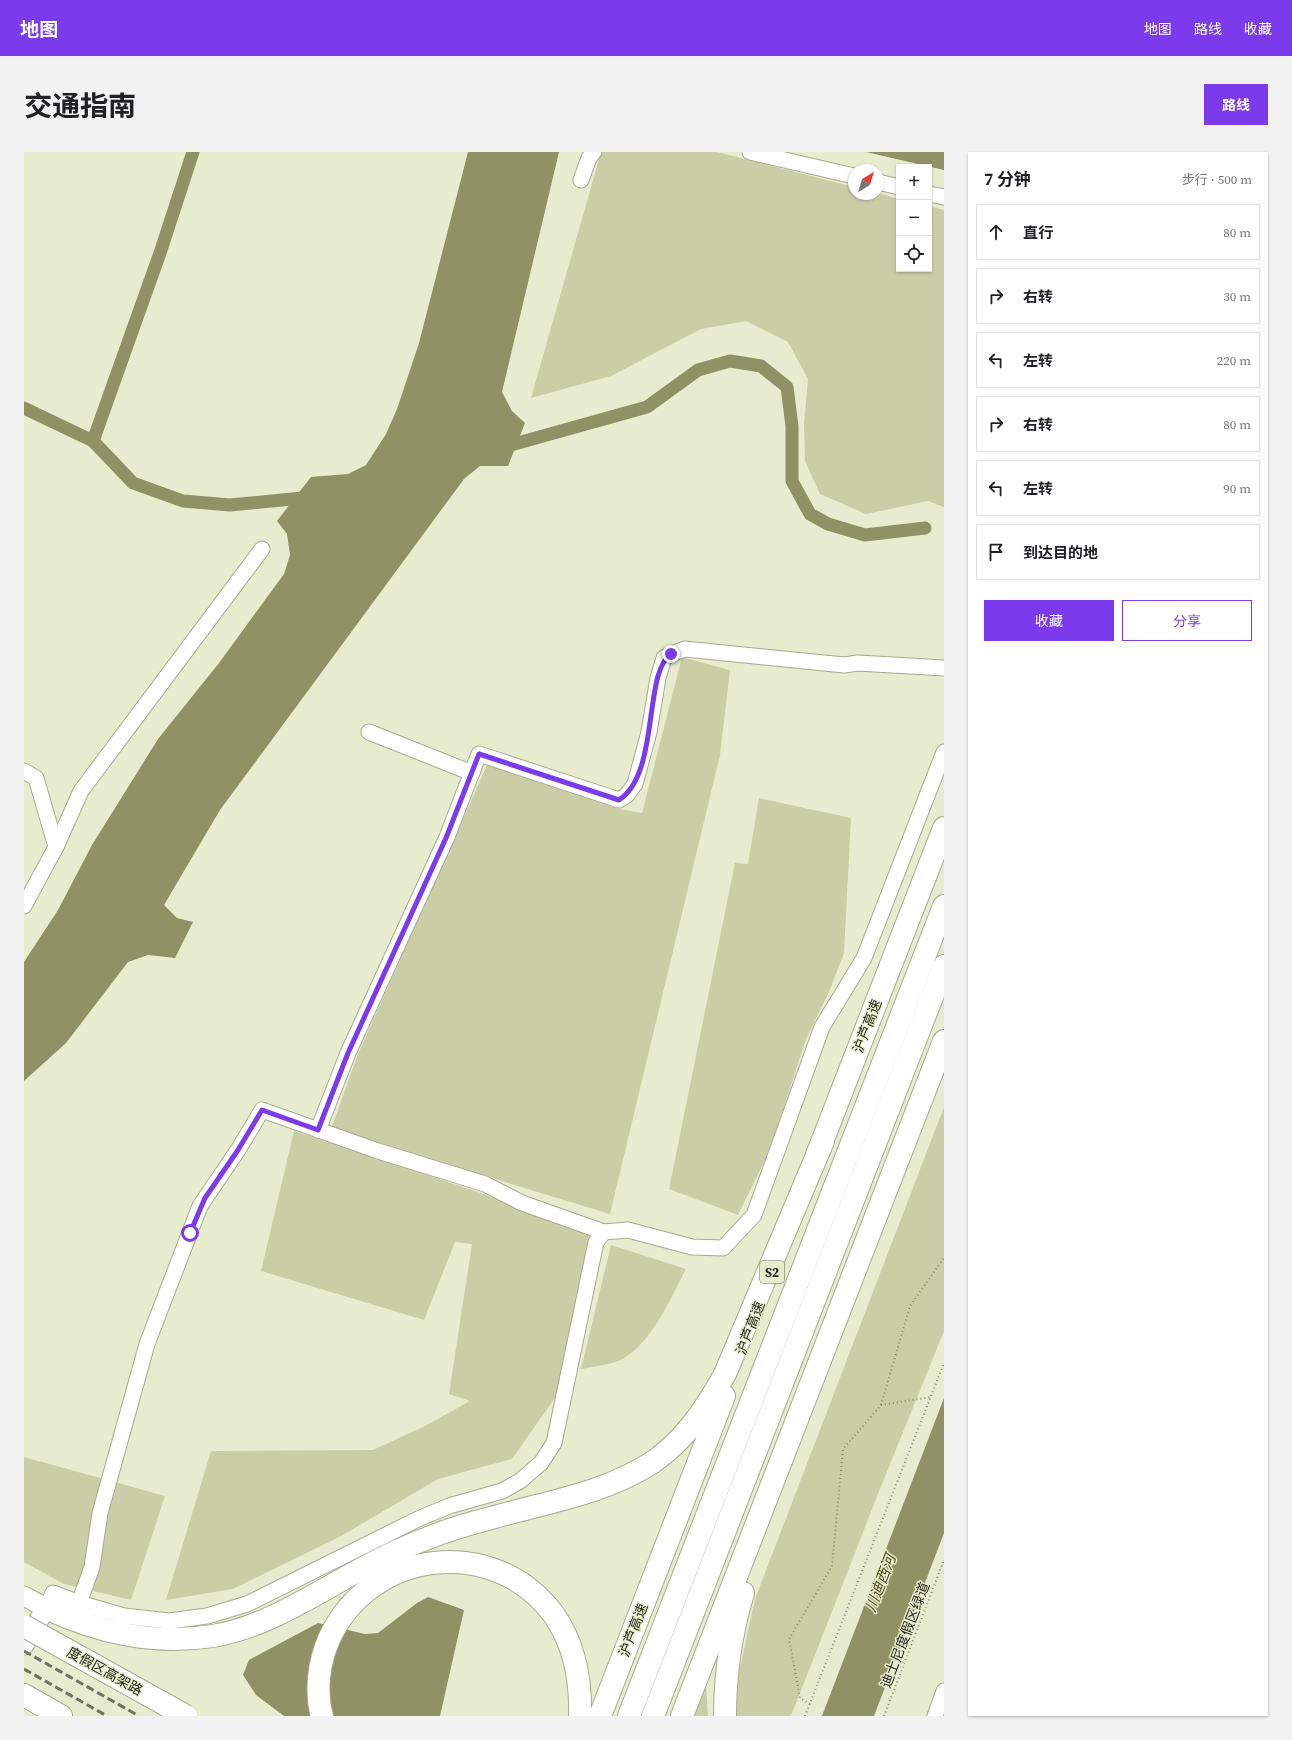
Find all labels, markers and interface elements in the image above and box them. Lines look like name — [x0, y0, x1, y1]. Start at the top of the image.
text: 地图 — [20, 16, 58, 42]
text: 地图 — [1144, 19, 1172, 39]
text: 路线 — [1194, 19, 1222, 39]
text: 收藏 — [1244, 19, 1272, 39]
button: 路线 — [1204, 84, 1268, 125]
text: 交通指南 — [24, 87, 136, 125]
north arrow — [848, 164, 884, 200]
map controls — [896, 164, 932, 272]
button: + — [896, 164, 932, 200]
text: 7 分钟 — [984, 167, 1031, 191]
text: 步行 · 500 m — [1182, 171, 1252, 188]
button: − — [896, 200, 932, 236]
icon: ahead — [985, 221, 1007, 243]
text: 直行 — [1023, 222, 1053, 243]
text: 80 m — [1223, 224, 1251, 241]
button: locate — [896, 236, 932, 272]
icon: right — [985, 285, 1007, 307]
text: 右转 — [1023, 286, 1053, 307]
text: 30 m — [1223, 288, 1251, 305]
icon: left — [985, 349, 1007, 371]
text: 左转 — [1023, 350, 1053, 371]
text: 220 m — [1217, 352, 1251, 369]
icon: right — [985, 413, 1007, 435]
text: 右转 — [1023, 414, 1053, 435]
text: 80 m — [1223, 416, 1251, 433]
icon: left — [985, 477, 1007, 499]
text: 左转 — [1023, 478, 1053, 499]
text: 90 m — [1223, 480, 1251, 497]
icon: arrive — [985, 541, 1007, 563]
text: 到达目的地 — [1023, 542, 1098, 563]
button: 收藏 — [984, 600, 1114, 641]
button: 分享 — [1122, 600, 1252, 641]
route end — [662, 645, 680, 663]
street label: 沪芦高速 — [848, 996, 886, 1056]
route start — [181, 1224, 199, 1242]
road number: S2 — [760, 1261, 784, 1283]
street label: 沪芦高速 — [731, 1298, 769, 1358]
water label: 川迪西河 — [859, 1548, 902, 1615]
street label: 迪士尼度假区绿道 — [876, 1579, 934, 1691]
street label: 沪芦高速 — [614, 1600, 652, 1660]
street label: 度假区高架路 — [63, 1642, 147, 1700]

